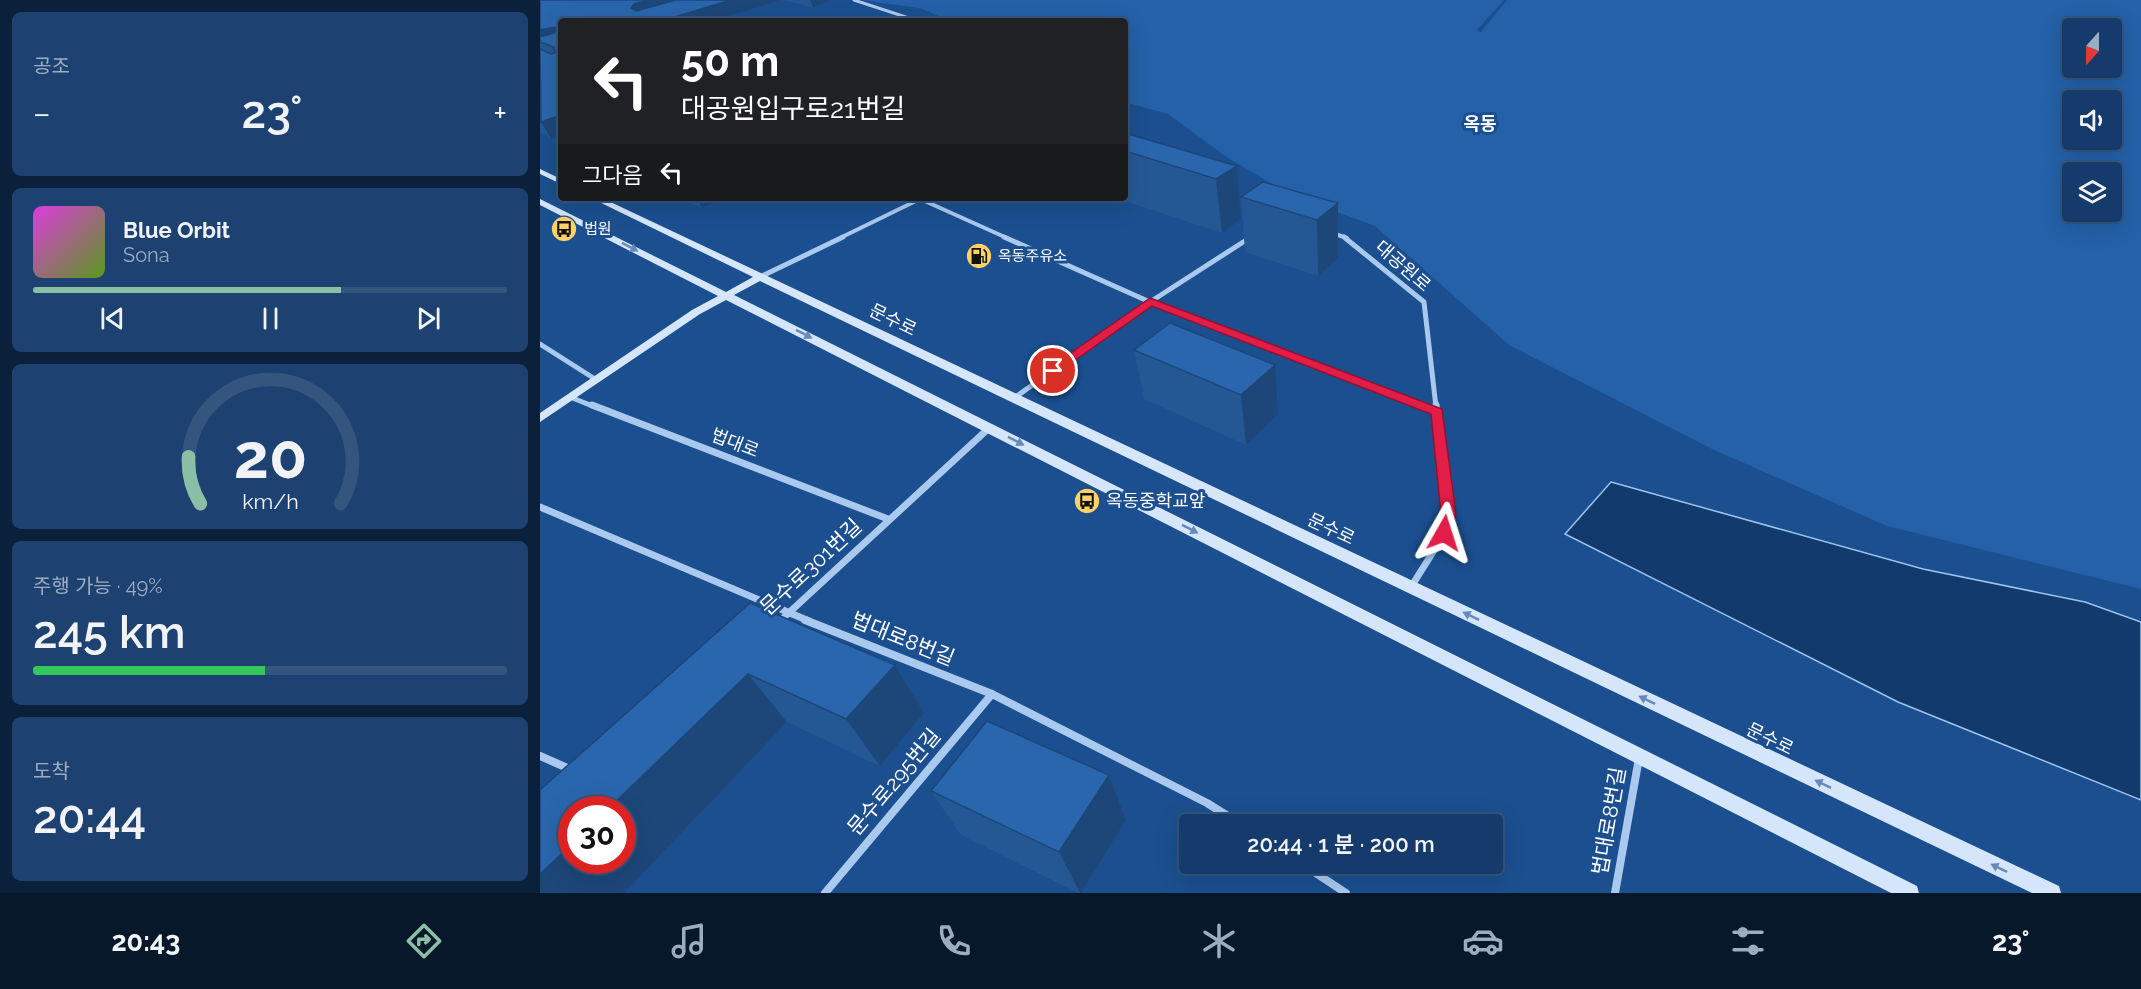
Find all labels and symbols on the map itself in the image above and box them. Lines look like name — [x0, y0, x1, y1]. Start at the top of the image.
north arrow — [2062, 18, 2122, 78]
district label: 옥동 — [1463, 113, 1497, 134]
bus stop icon: 법원 — [549, 214, 579, 244]
place label: 법원 — [584, 220, 612, 238]
street label: 대공원로 — [1371, 236, 1435, 295]
fuel station icon: 옥동주유소 — [964, 241, 994, 271]
one-way arrow — [621, 242, 638, 251]
place label: 옥동주유소 — [998, 247, 1067, 265]
street label: 문수로 — [866, 299, 920, 340]
one-way arrow — [795, 329, 813, 339]
pin — [1027, 345, 1078, 396]
street label: 법대로 — [708, 424, 762, 461]
one-way arrow — [1007, 436, 1024, 446]
bus stop icon: 옥동중학교앞 — [1072, 486, 1102, 516]
place label: 옥동중학교앞 — [1106, 490, 1205, 511]
position arrow — [1412, 501, 1476, 565]
street label: 문수로 — [1304, 509, 1358, 549]
street label: 문수로301번길 — [755, 513, 867, 620]
one-way arrow — [1181, 524, 1198, 534]
street label: 법대로8번길 — [848, 607, 958, 671]
one-way arrow — [1463, 611, 1480, 620]
one-way arrow — [1639, 695, 1656, 704]
street label: 문수로 — [1743, 718, 1797, 759]
street label: 문수로295번길 — [842, 723, 945, 840]
street label: 법대로8번길 — [1587, 765, 1630, 877]
one-way arrow — [1815, 779, 1832, 788]
speed limit sign: 30 — [558, 796, 636, 874]
one-way arrow — [1991, 863, 2008, 872]

